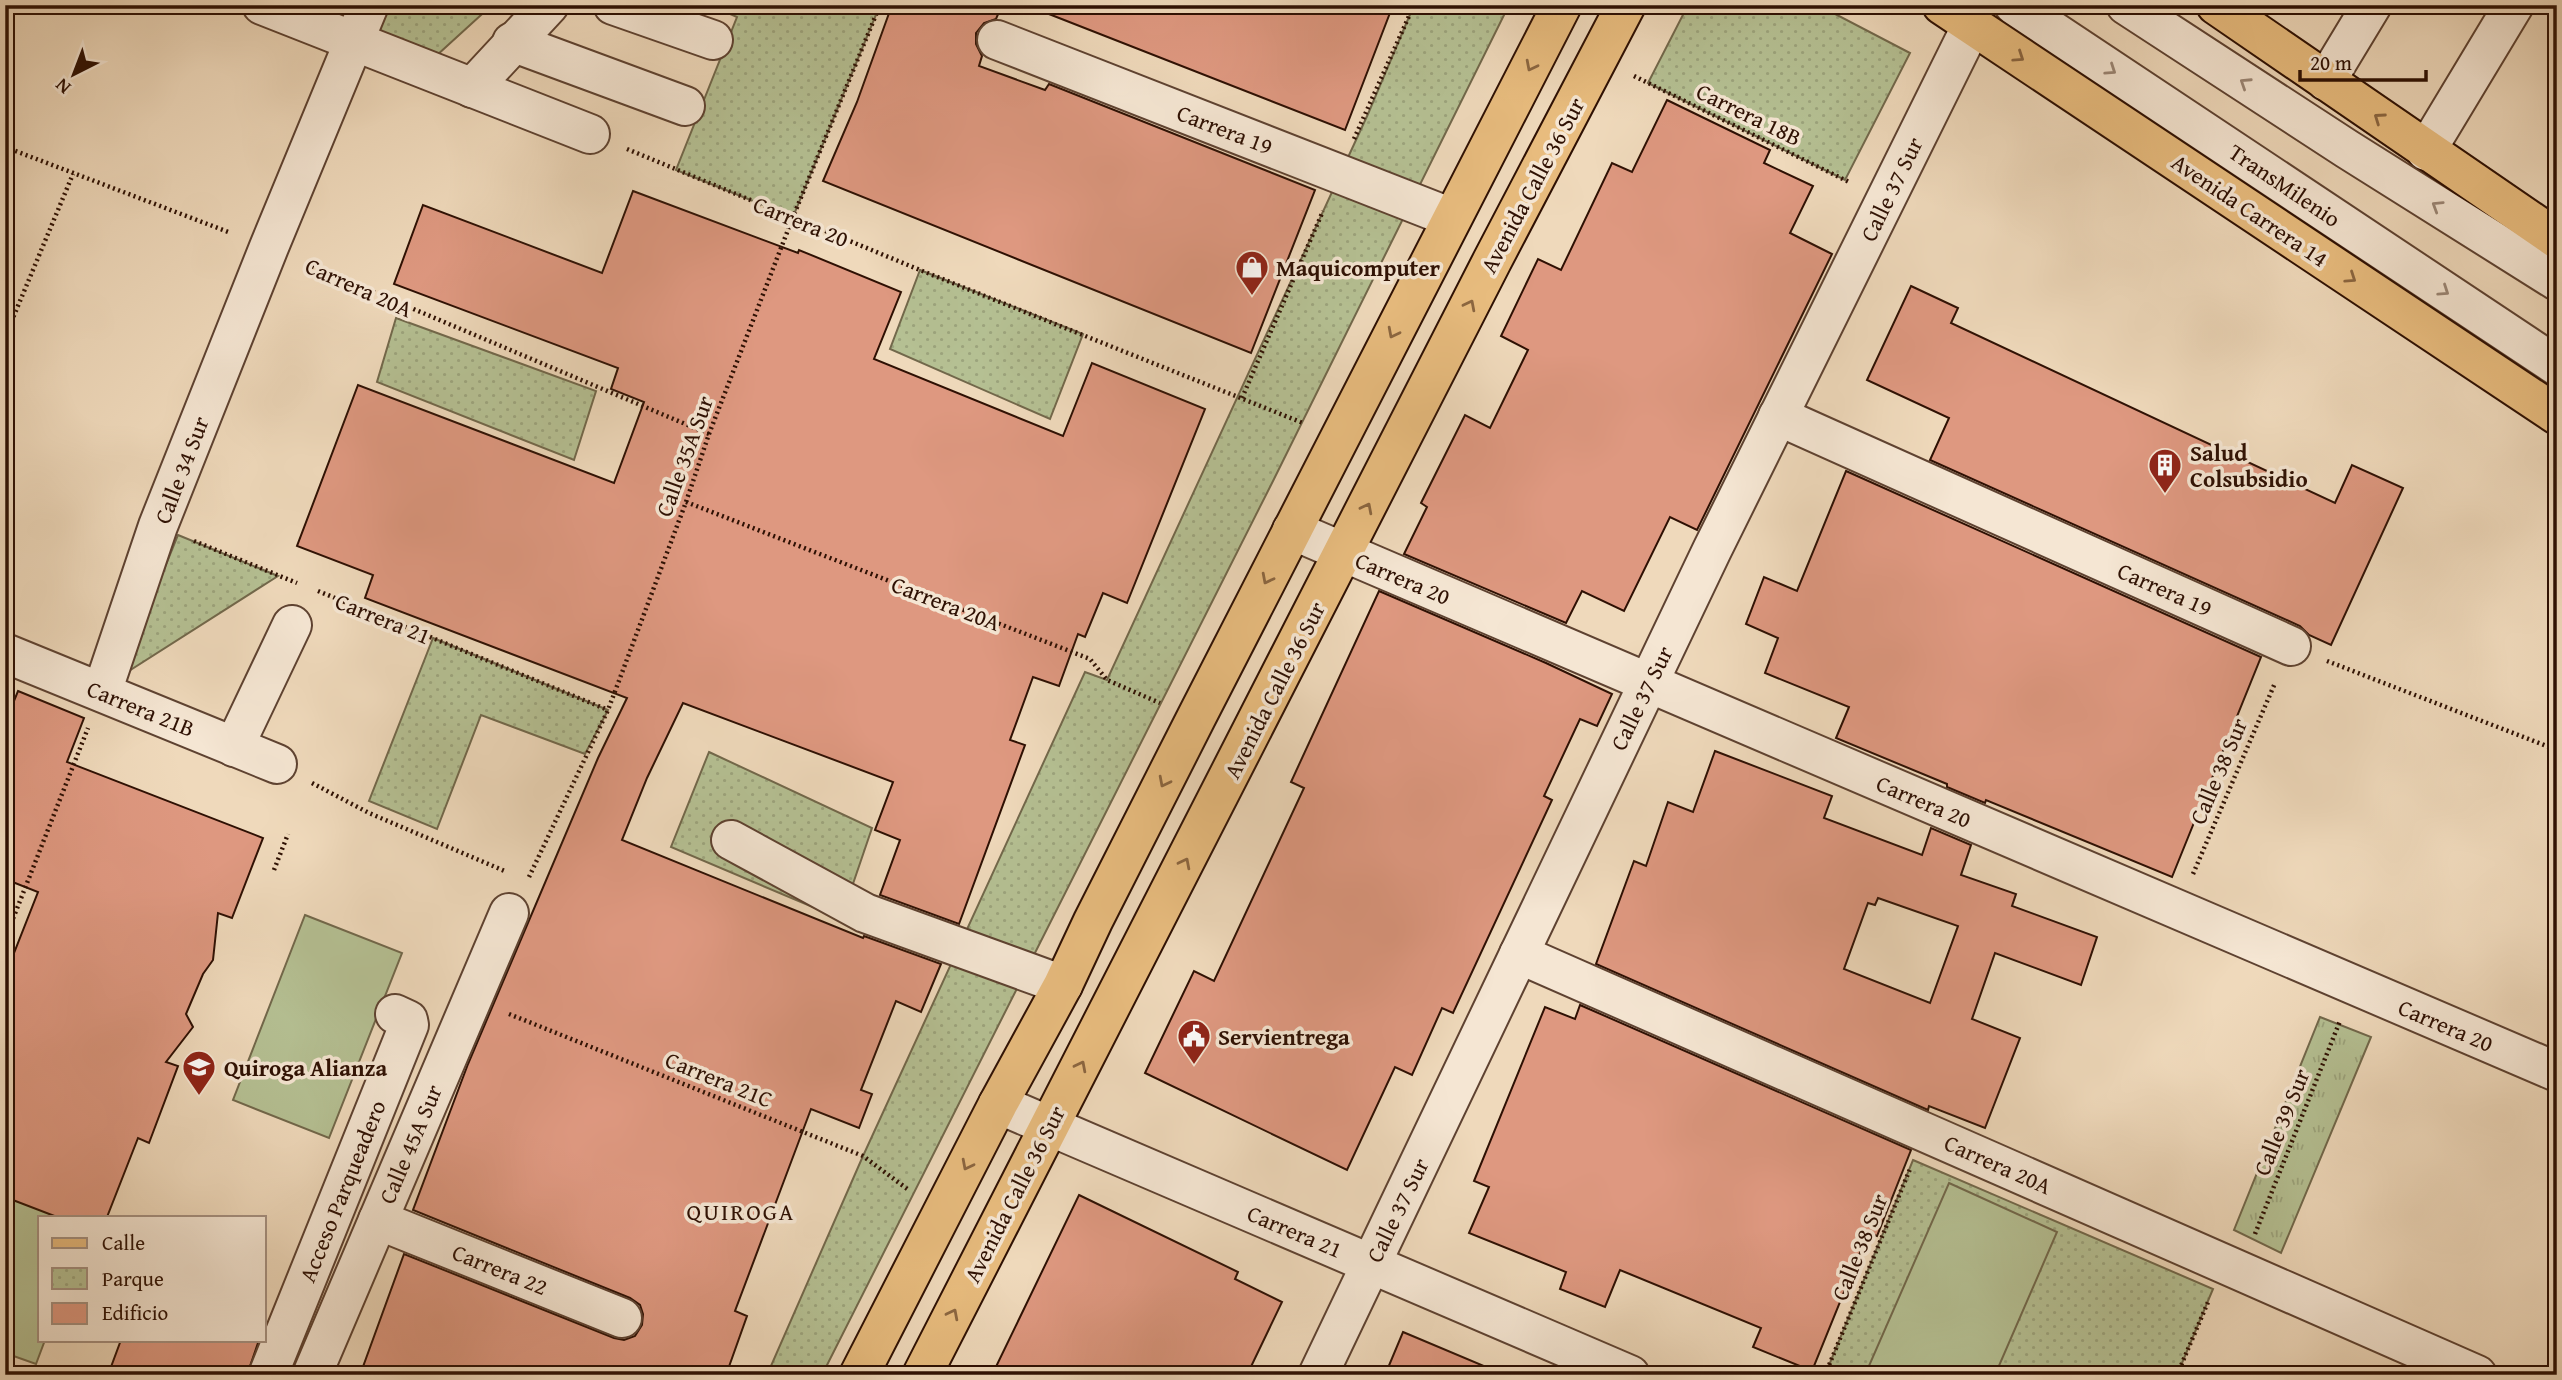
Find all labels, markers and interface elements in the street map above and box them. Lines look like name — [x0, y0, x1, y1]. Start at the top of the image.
north arrow — [38, 38, 108, 108]
scale bar — [2300, 38, 2426, 82]
text: 20 m — [2310, 47, 2352, 78]
one-way arrow — [2012, 48, 2025, 61]
one-way arrow — [1526, 59, 1539, 71]
one-way arrow — [2104, 62, 2117, 75]
text: N — [48, 72, 77, 101]
street label: Carrera 18B — [1691, 74, 1807, 154]
one-way arrow — [2240, 79, 2253, 91]
street label: Avenida Calle 36 Sur — [1472, 91, 1592, 279]
street label: Carrera 19 — [1172, 96, 1278, 162]
one-way arrow — [2374, 114, 2387, 126]
street label: Calle 37 Sur — [1852, 131, 1931, 247]
street label: TransMilenio — [2222, 135, 2348, 235]
street label: Avenida Carrera 14 — [2165, 145, 2335, 275]
street label: Carrera 20 — [748, 187, 854, 255]
one-way arrow — [2431, 201, 2444, 214]
shop icon: Maquicomputer — [1233, 248, 1271, 297]
street label: Carrera 20A — [300, 249, 418, 325]
place label: Maquicomputer — [1276, 251, 1441, 284]
one-way arrow — [2344, 270, 2357, 283]
one-way arrow — [2436, 282, 2449, 295]
one-way arrow — [1461, 300, 1475, 312]
one-way arrow — [1387, 326, 1401, 338]
street label: Calle 35A Sur — [647, 390, 721, 521]
street label: Calle 34 Sur — [145, 411, 217, 528]
place label: Salud Colsubsidio — [2190, 436, 2308, 495]
building icon: Salud Colsubsidio — [2146, 446, 2184, 495]
one-way arrow — [1358, 503, 1372, 515]
street label: Carrera 20 — [1350, 543, 1456, 613]
street label: Carrera 19 — [2113, 554, 2217, 624]
street label: Carrera 20A — [887, 567, 1005, 639]
one-way arrow — [1262, 572, 1275, 585]
street label: Carrera 21 — [330, 584, 436, 652]
street label: Avenida Calle 36 Sur — [1215, 595, 1333, 784]
street label: Calle 37 Sur — [1602, 640, 1681, 756]
street label: Carrera 21B — [82, 672, 200, 744]
street label: Calle 38 Sur — [2181, 712, 2255, 829]
street label: Carrera 20 — [1871, 766, 1977, 836]
one-way arrow — [1158, 775, 1172, 787]
one-way arrow — [1177, 858, 1190, 871]
street label: Carrera 20 — [2393, 990, 2499, 1060]
public building icon: Servientrega — [1175, 1017, 1213, 1066]
place label: Servientrega — [1218, 1020, 1350, 1053]
street label: Carrera 21C — [661, 1043, 777, 1115]
school or university icon: Quiroga Alianza — [180, 1048, 218, 1097]
place label: Quiroga Alianza — [224, 1051, 388, 1084]
one-way arrow — [1072, 1060, 1086, 1073]
street label: Calle 39 Sur — [2245, 1063, 2318, 1180]
street label: Calle 45A Sur — [370, 1079, 450, 1209]
street label: Acceso Parqueadero — [290, 1095, 394, 1287]
street label: Avenida Calle 36 Sur — [955, 1099, 1073, 1288]
street label: Carrera 20A — [1939, 1126, 2057, 1202]
street label: Calle 37 Sur — [1358, 1152, 1437, 1268]
one-way arrow — [961, 1158, 975, 1170]
street label: Calle 38 Sur — [1823, 1188, 1896, 1305]
district label: QUIROGA — [687, 1194, 795, 1229]
street label: Carrera 21 — [1242, 1196, 1348, 1266]
legend — [38, 1216, 266, 1342]
text: Calle — [102, 1227, 145, 1258]
street label: Carrera 22 — [447, 1235, 553, 1303]
text: Parque — [102, 1263, 164, 1294]
text: Edificio — [102, 1297, 168, 1328]
one-way arrow — [944, 1309, 958, 1321]

